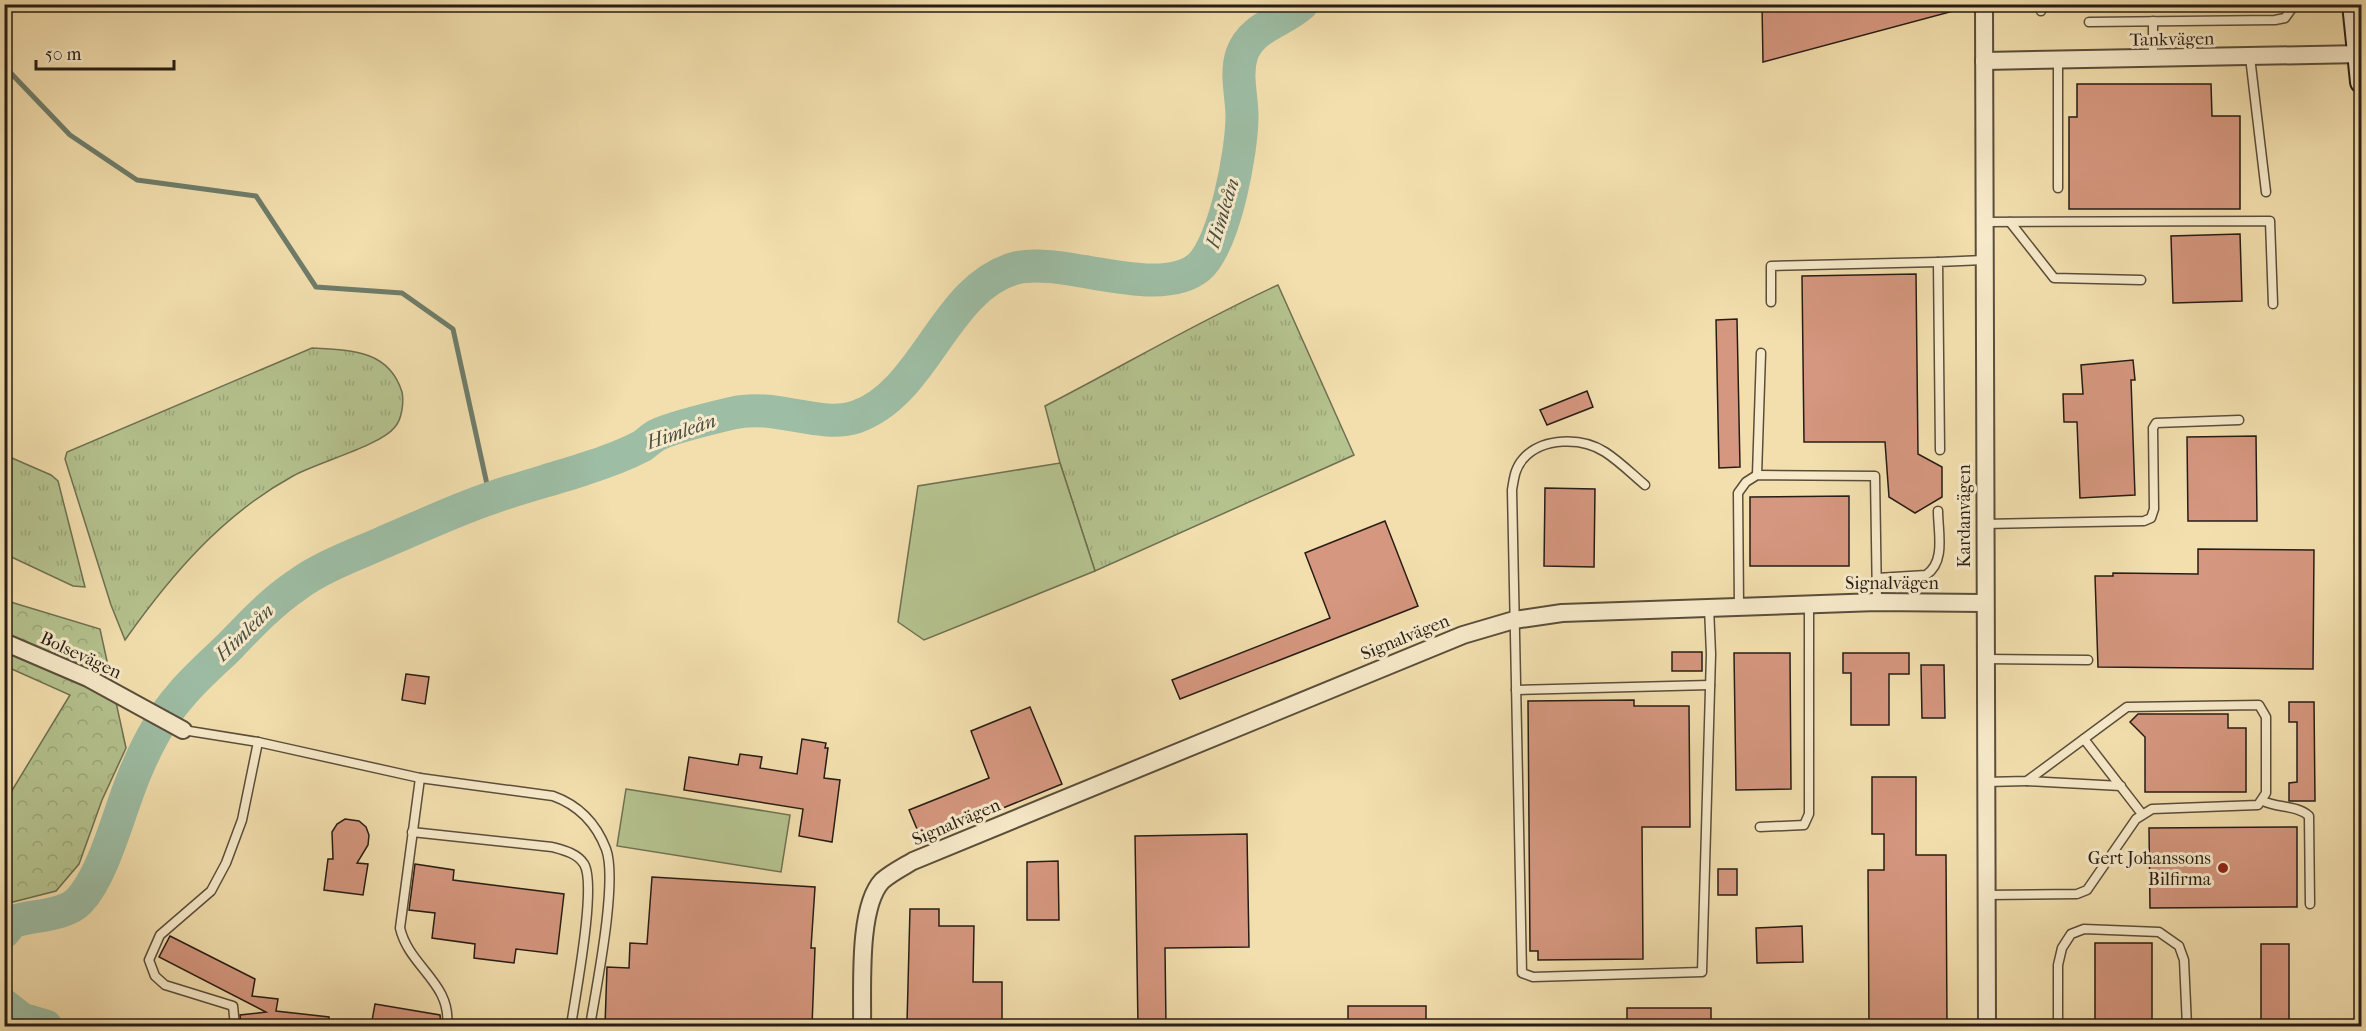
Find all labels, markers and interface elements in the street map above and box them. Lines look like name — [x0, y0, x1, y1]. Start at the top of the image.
street label: Tankvägen — [2129, 28, 2215, 51]
scale bar — [36, 33, 174, 71]
text: 50 m — [45, 44, 82, 65]
water label: Himleån — [1201, 175, 1244, 252]
water label: Himleån — [643, 409, 719, 454]
street label: Kardanvägen — [1954, 464, 1975, 568]
street label: Signalvägen — [1845, 573, 1939, 594]
water label: Himleån — [210, 599, 278, 666]
street label: Signalvägen — [1358, 610, 1453, 665]
street label: Bolsevägen — [37, 628, 125, 684]
street label: Signalvägen — [909, 794, 1004, 850]
place label: Gert Johanssons Bilfirma — [2088, 848, 2212, 890]
marker: Gert Johanssons Bilfirma — [2216, 861, 2230, 875]

